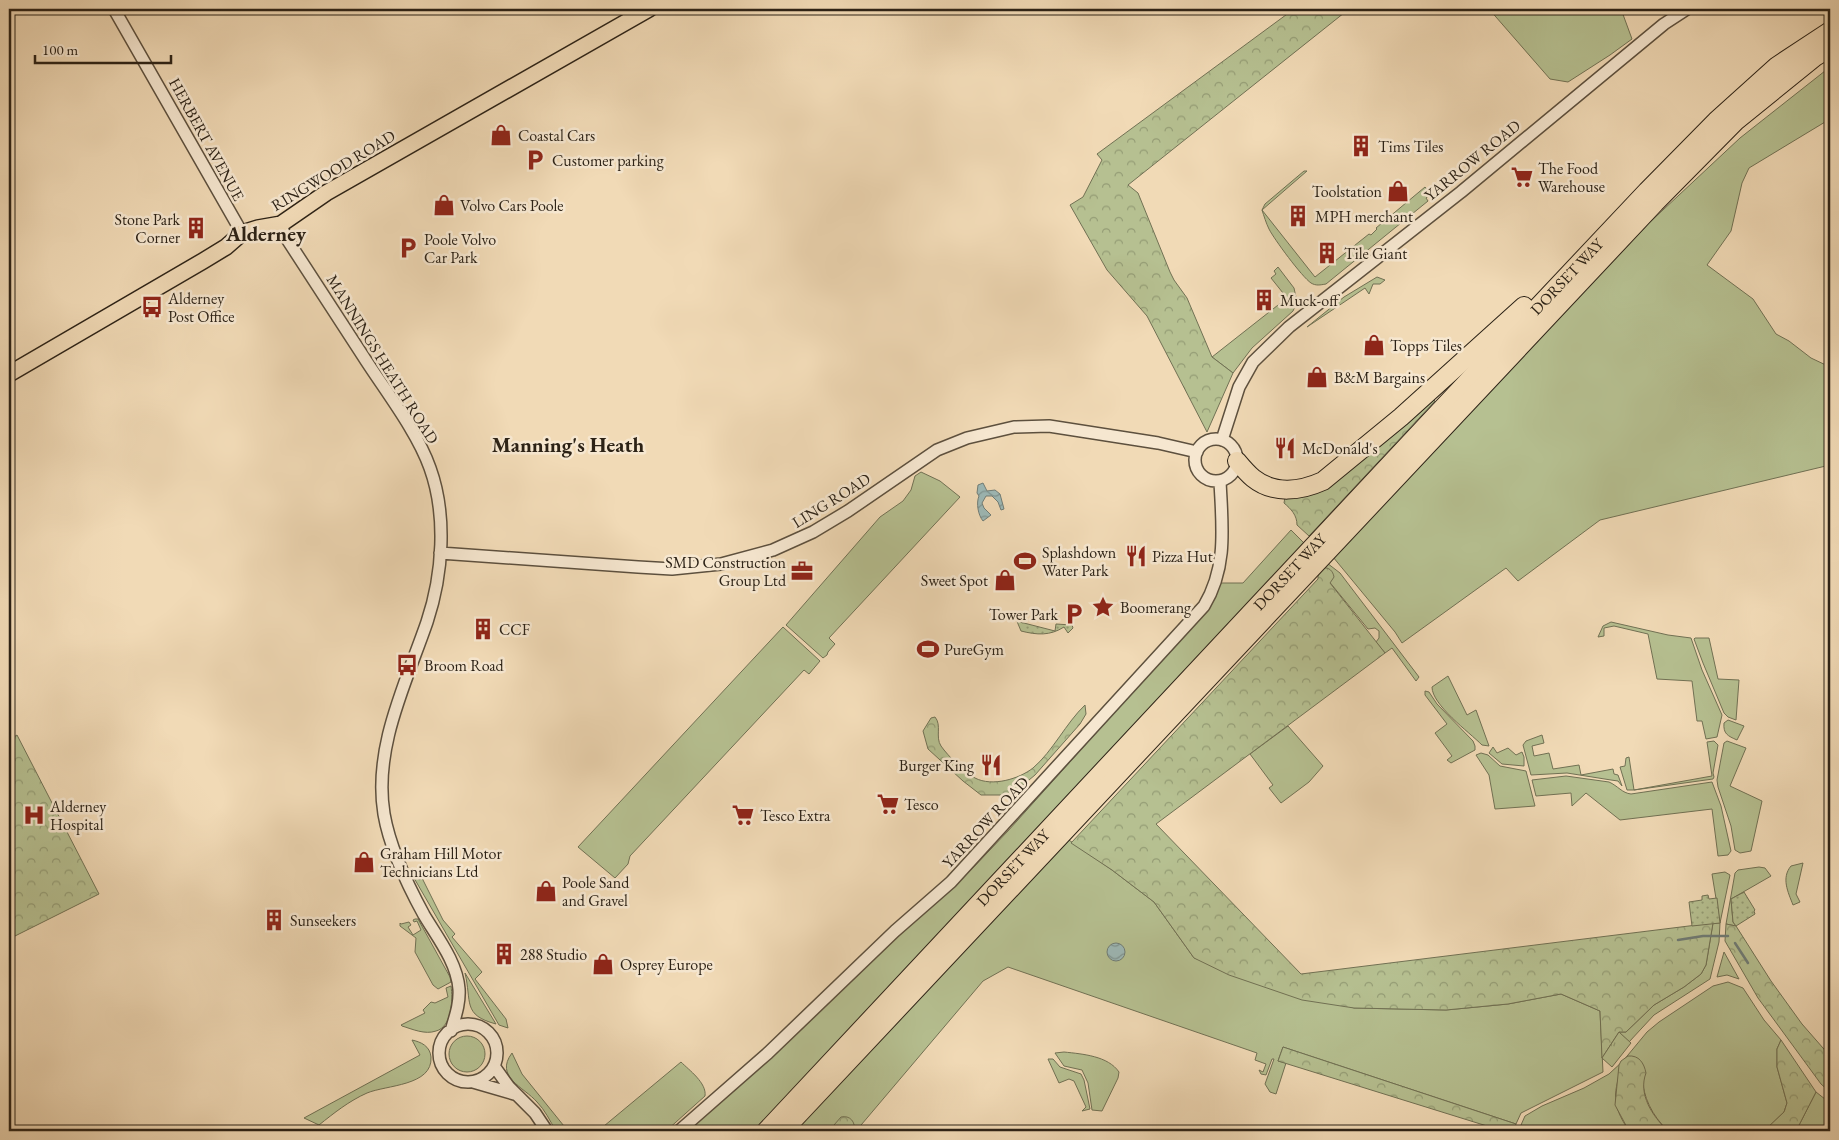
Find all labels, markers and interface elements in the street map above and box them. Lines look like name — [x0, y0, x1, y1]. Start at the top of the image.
scale bar — [35, 32, 171, 64]
text: 100 m — [42, 40, 79, 59]
street label: HERBERT AVENUE — [164, 74, 249, 205]
street label: YARROW ROAD — [1420, 115, 1525, 206]
shop icon: Coastal Cars — [488, 122, 514, 148]
street label: RINGWOOD ROAD — [267, 125, 399, 216]
place label: Coastal Cars — [518, 125, 595, 146]
building icon: Tims Tiles — [1348, 133, 1374, 159]
place label: Tims Tiles — [1378, 136, 1443, 157]
parking icon: Customer parking — [522, 147, 548, 173]
place label: Customer parking — [552, 150, 665, 171]
place label: The Food Warehouse — [1538, 158, 1605, 197]
supermarket icon: The Food Warehouse — [1509, 164, 1535, 190]
shop icon: Toolstation — [1385, 178, 1411, 204]
place label: Toolstation — [1312, 181, 1383, 202]
shop icon: Volvo Cars Poole — [431, 192, 457, 218]
place label: Volvo Cars Poole — [460, 195, 564, 216]
building icon: MPH merchant — [1285, 203, 1311, 229]
place label: MPH merchant — [1315, 206, 1413, 227]
place label: Stone Park Corner — [114, 209, 181, 248]
building icon: Stone Park Corner — [183, 215, 209, 241]
district label: Alderney — [225, 220, 307, 247]
place label: Poole Volvo Car Park — [424, 229, 496, 268]
street label: DORSET WAY — [1526, 233, 1609, 320]
parking icon: Poole Volvo Car Park — [395, 235, 421, 261]
building icon: Tile Giant — [1314, 240, 1340, 266]
place label: Tile Giant — [1344, 243, 1407, 264]
street label: MANNINGS HEATH ROAD — [322, 271, 443, 448]
building icon: Muck-off — [1251, 287, 1277, 313]
place label: Alderney Post Office — [167, 288, 234, 327]
place label: Muck-off — [1280, 290, 1340, 311]
bus stop icon: Alderney Post Office — [139, 294, 165, 320]
shop icon: Topps Tiles — [1361, 332, 1387, 358]
place label: Topps Tiles — [1390, 335, 1462, 356]
shop icon: B&M Bargains — [1304, 364, 1330, 390]
place label: B&M Bargains — [1334, 367, 1425, 388]
district label: Manning's Heath — [492, 431, 644, 458]
restaurant icon: McDonald's — [1272, 435, 1298, 461]
place label: McDonald's — [1302, 438, 1378, 459]
street label: LING ROAD — [788, 468, 874, 533]
street label: DORSET WAY — [1249, 529, 1331, 615]
place label: Splashdown Water Park — [1042, 542, 1117, 581]
restaurant icon: Pizza Hut — [1123, 543, 1149, 569]
place label: Pizza Hut — [1152, 546, 1213, 567]
sports icon: Splashdown Water Park — [1012, 548, 1038, 574]
place label: SMD Construction Group Ltd — [665, 552, 787, 591]
office icon: SMD Construction Group Ltd — [789, 558, 815, 584]
shop icon: Sweet Spot — [992, 567, 1018, 593]
place label: Sweet Spot — [921, 570, 988, 591]
place icon: Boomerang — [1090, 594, 1116, 620]
place label: Boomerang — [1120, 597, 1192, 618]
parking icon: Tower Park — [1061, 601, 1087, 627]
place label: Tower Park — [989, 604, 1058, 625]
building icon: CCF — [470, 616, 496, 642]
place label: CCF — [499, 619, 530, 640]
sports icon: PureGym — [915, 636, 941, 662]
place label: PureGym — [944, 639, 1005, 660]
bus stop icon: Broom Road — [394, 652, 420, 678]
place label: Broom Road — [424, 655, 505, 676]
restaurant icon: Burger King — [978, 752, 1004, 778]
place label: Burger King — [899, 755, 975, 776]
street label: YARROW ROAD — [937, 772, 1033, 873]
supermarket icon: Tesco — [875, 791, 901, 817]
place label: Tesco — [904, 794, 939, 815]
place label: Alderney Hospital — [49, 796, 107, 835]
hospital icon: Alderney Hospital — [21, 802, 47, 828]
supermarket icon: Tesco Extra — [730, 802, 756, 828]
place label: Tesco Extra — [760, 805, 831, 826]
street label: DORSET WAY — [972, 824, 1055, 911]
place label: Graham Hill Motor Technicians Ltd — [380, 843, 502, 882]
shop icon: Graham Hill Motor Technicians Ltd — [351, 849, 377, 875]
place label: Poole Sand and Gravel — [562, 872, 630, 911]
shop icon: Poole Sand and Gravel — [533, 878, 559, 904]
building icon: Sunseekers — [261, 907, 287, 933]
place label: Sunseekers — [290, 910, 356, 931]
building icon: 288 Studio — [491, 941, 517, 967]
place label: 288 Studio — [520, 944, 587, 965]
shop icon: Osprey Europe — [590, 951, 616, 977]
place label: Osprey Europe — [620, 954, 713, 975]

